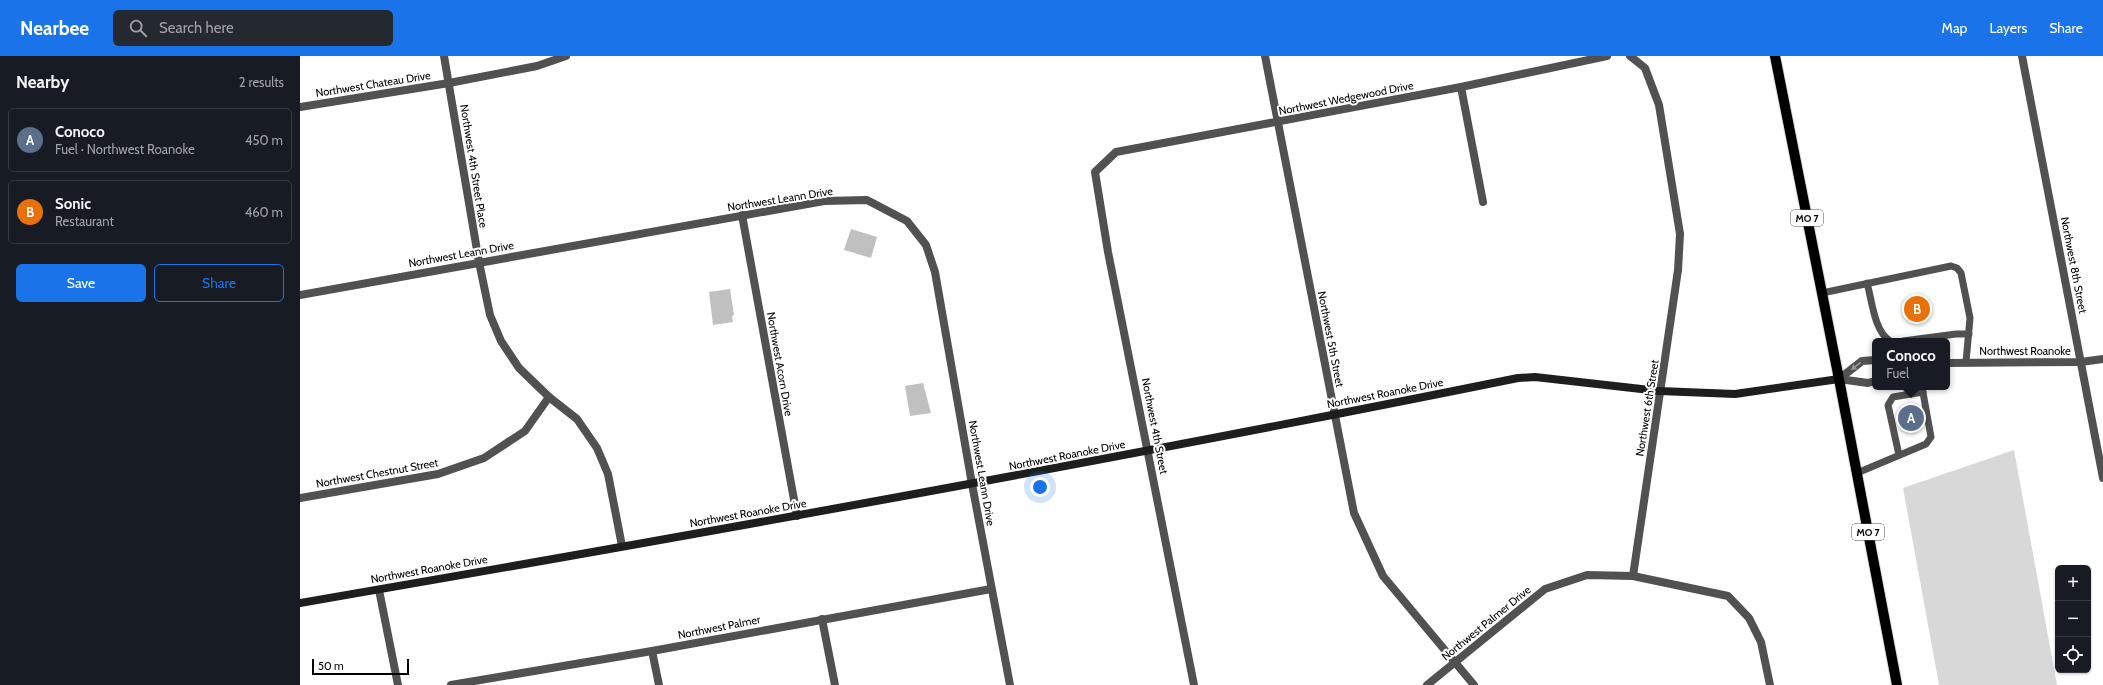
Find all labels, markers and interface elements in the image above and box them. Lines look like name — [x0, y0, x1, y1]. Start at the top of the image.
search box — [113, 10, 393, 46]
text: Nearbee — [20, 17, 89, 40]
icon: search — [127, 17, 149, 39]
text: Search here — [159, 19, 234, 37]
text: Map — [1942, 19, 1967, 37]
text: Layers — [1989, 19, 2027, 37]
text: Share — [2049, 19, 2083, 37]
street label: Northwest Chateau Drive — [314, 68, 432, 100]
text: Nearby — [16, 72, 69, 92]
text: 2 results — [239, 74, 284, 90]
street label: Northwest Wedgewood Drive — [1277, 78, 1415, 118]
street label: Northwest 4th Street Place — [457, 103, 491, 229]
text: Conoco — [55, 123, 105, 141]
text: A — [26, 132, 34, 148]
text: 450 m — [245, 132, 283, 148]
text: Fuel · Northwest Roanoke — [55, 141, 195, 157]
street label: Northwest Leann Drive — [726, 184, 834, 214]
text: Sonic — [55, 195, 91, 213]
text: B — [26, 204, 34, 220]
text: 460 m — [245, 204, 283, 220]
road number: MO 7 — [1791, 210, 1823, 226]
text: Restaurant — [55, 213, 114, 229]
street label: Northwest 8th Street — [2058, 216, 2090, 315]
street label: Northwest Leann Drive — [407, 238, 515, 270]
button: Save — [16, 264, 146, 302]
button: Share — [154, 264, 284, 302]
street label: Northwest 5th Street — [1315, 290, 1347, 388]
pin: B — [1904, 294, 1930, 324]
street label: Northwest Acorn Drive — [764, 311, 796, 417]
popup — [1872, 338, 1950, 390]
street label: Northwest Roanoke — [1979, 344, 2071, 358]
text: Conoco — [1886, 347, 1936, 365]
street label: Northwest 6th Street — [1632, 358, 1662, 457]
one-way arrow — [1850, 362, 1861, 371]
text: Fuel — [1886, 365, 1909, 381]
street label: Northwest Roanoke Drive — [1326, 375, 1445, 411]
street label: Northwest 4th Street — [1139, 377, 1171, 476]
pin: A — [1898, 403, 1924, 433]
street label: Northwest Leann Drive — [966, 419, 998, 527]
street label: Northwest Roanoke Drive — [1008, 437, 1127, 473]
street label: Northwest Chestnut Street — [315, 455, 440, 491]
your location — [1030, 477, 1050, 497]
street label: Northwest Roanoke Drive — [688, 496, 808, 530]
road number: MO 7 — [1852, 524, 1884, 540]
street label: Northwest Roanoke Drive — [369, 552, 489, 586]
map controls — [2055, 565, 2091, 673]
button: + — [2055, 565, 2091, 601]
street label: Northwest Palmer Drive — [1438, 582, 1534, 663]
button: − — [2055, 601, 2091, 637]
street label: Northwest Palmer — [677, 612, 762, 642]
button: locate — [2055, 637, 2091, 673]
scale bar — [312, 657, 409, 676]
text: 50 m — [318, 659, 344, 673]

